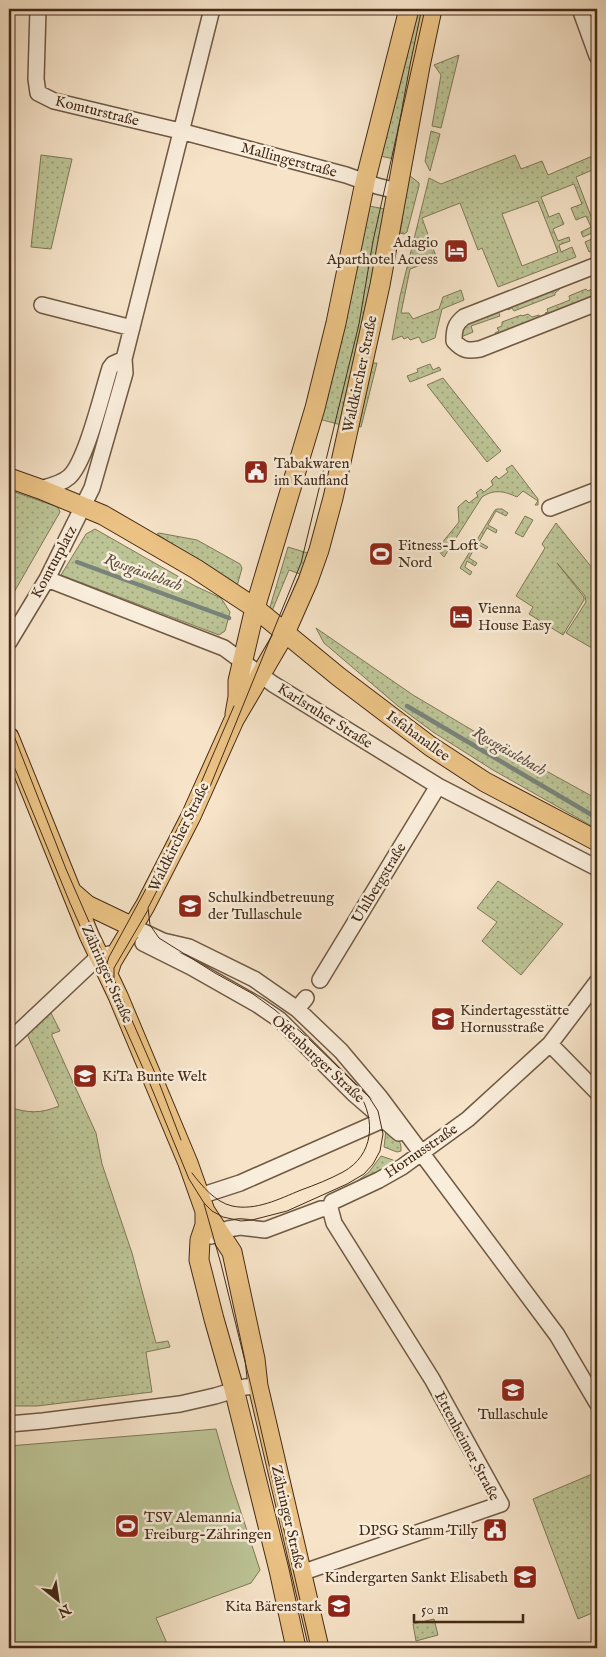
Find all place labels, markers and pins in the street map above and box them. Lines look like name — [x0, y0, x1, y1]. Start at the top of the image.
place label: Adagio Aparthotel Access — [326, 233, 438, 269]
hotel icon: Adagio Aparthotel Access — [443, 238, 469, 264]
place label: Tabakwaren im Kaufland — [274, 454, 350, 490]
public building icon: Tabakwaren im Kaufland — [243, 459, 269, 485]
place label: Fitness-Loft Nord — [398, 536, 478, 572]
sports icon: Fitness-Loft Nord — [368, 541, 394, 567]
place label: Vienna House Easy — [477, 599, 552, 635]
hotel icon: Vienna House Easy — [448, 604, 474, 630]
place label: Schulkindbetreuung der Tullaschule — [208, 888, 335, 924]
school or university icon: Schulkindbetreuung der Tullaschule — [177, 893, 203, 919]
place label: Kindertagesstätte Hornusstraße — [460, 1001, 569, 1037]
school or university icon: Kindertagesstätte Hornusstraße — [430, 1006, 456, 1032]
school or university icon: KiTa Bunte Welt — [72, 1063, 98, 1089]
place label: KiTa Bunte Welt — [102, 1067, 207, 1086]
school or university icon: Tullaschule — [500, 1377, 526, 1403]
place label: Tullaschule — [478, 1405, 548, 1424]
place label: TSV Alemannia Freiburg-Zähringen — [144, 1508, 272, 1544]
sports icon: TSV Alemannia Freiburg-Zähringen — [114, 1513, 140, 1539]
public building icon: DPSG Stamm Tilly — [482, 1517, 508, 1543]
place label: DPSG Stamm Tilly — [358, 1521, 479, 1540]
school or university icon: Kindergarten Sankt Elisabeth — [512, 1564, 538, 1590]
place label: Kindergarten Sankt Elisabeth — [324, 1568, 508, 1587]
school or university icon: Kita Bärenstark — [326, 1593, 352, 1619]
place label: Kita Bärenstark — [225, 1597, 323, 1616]

